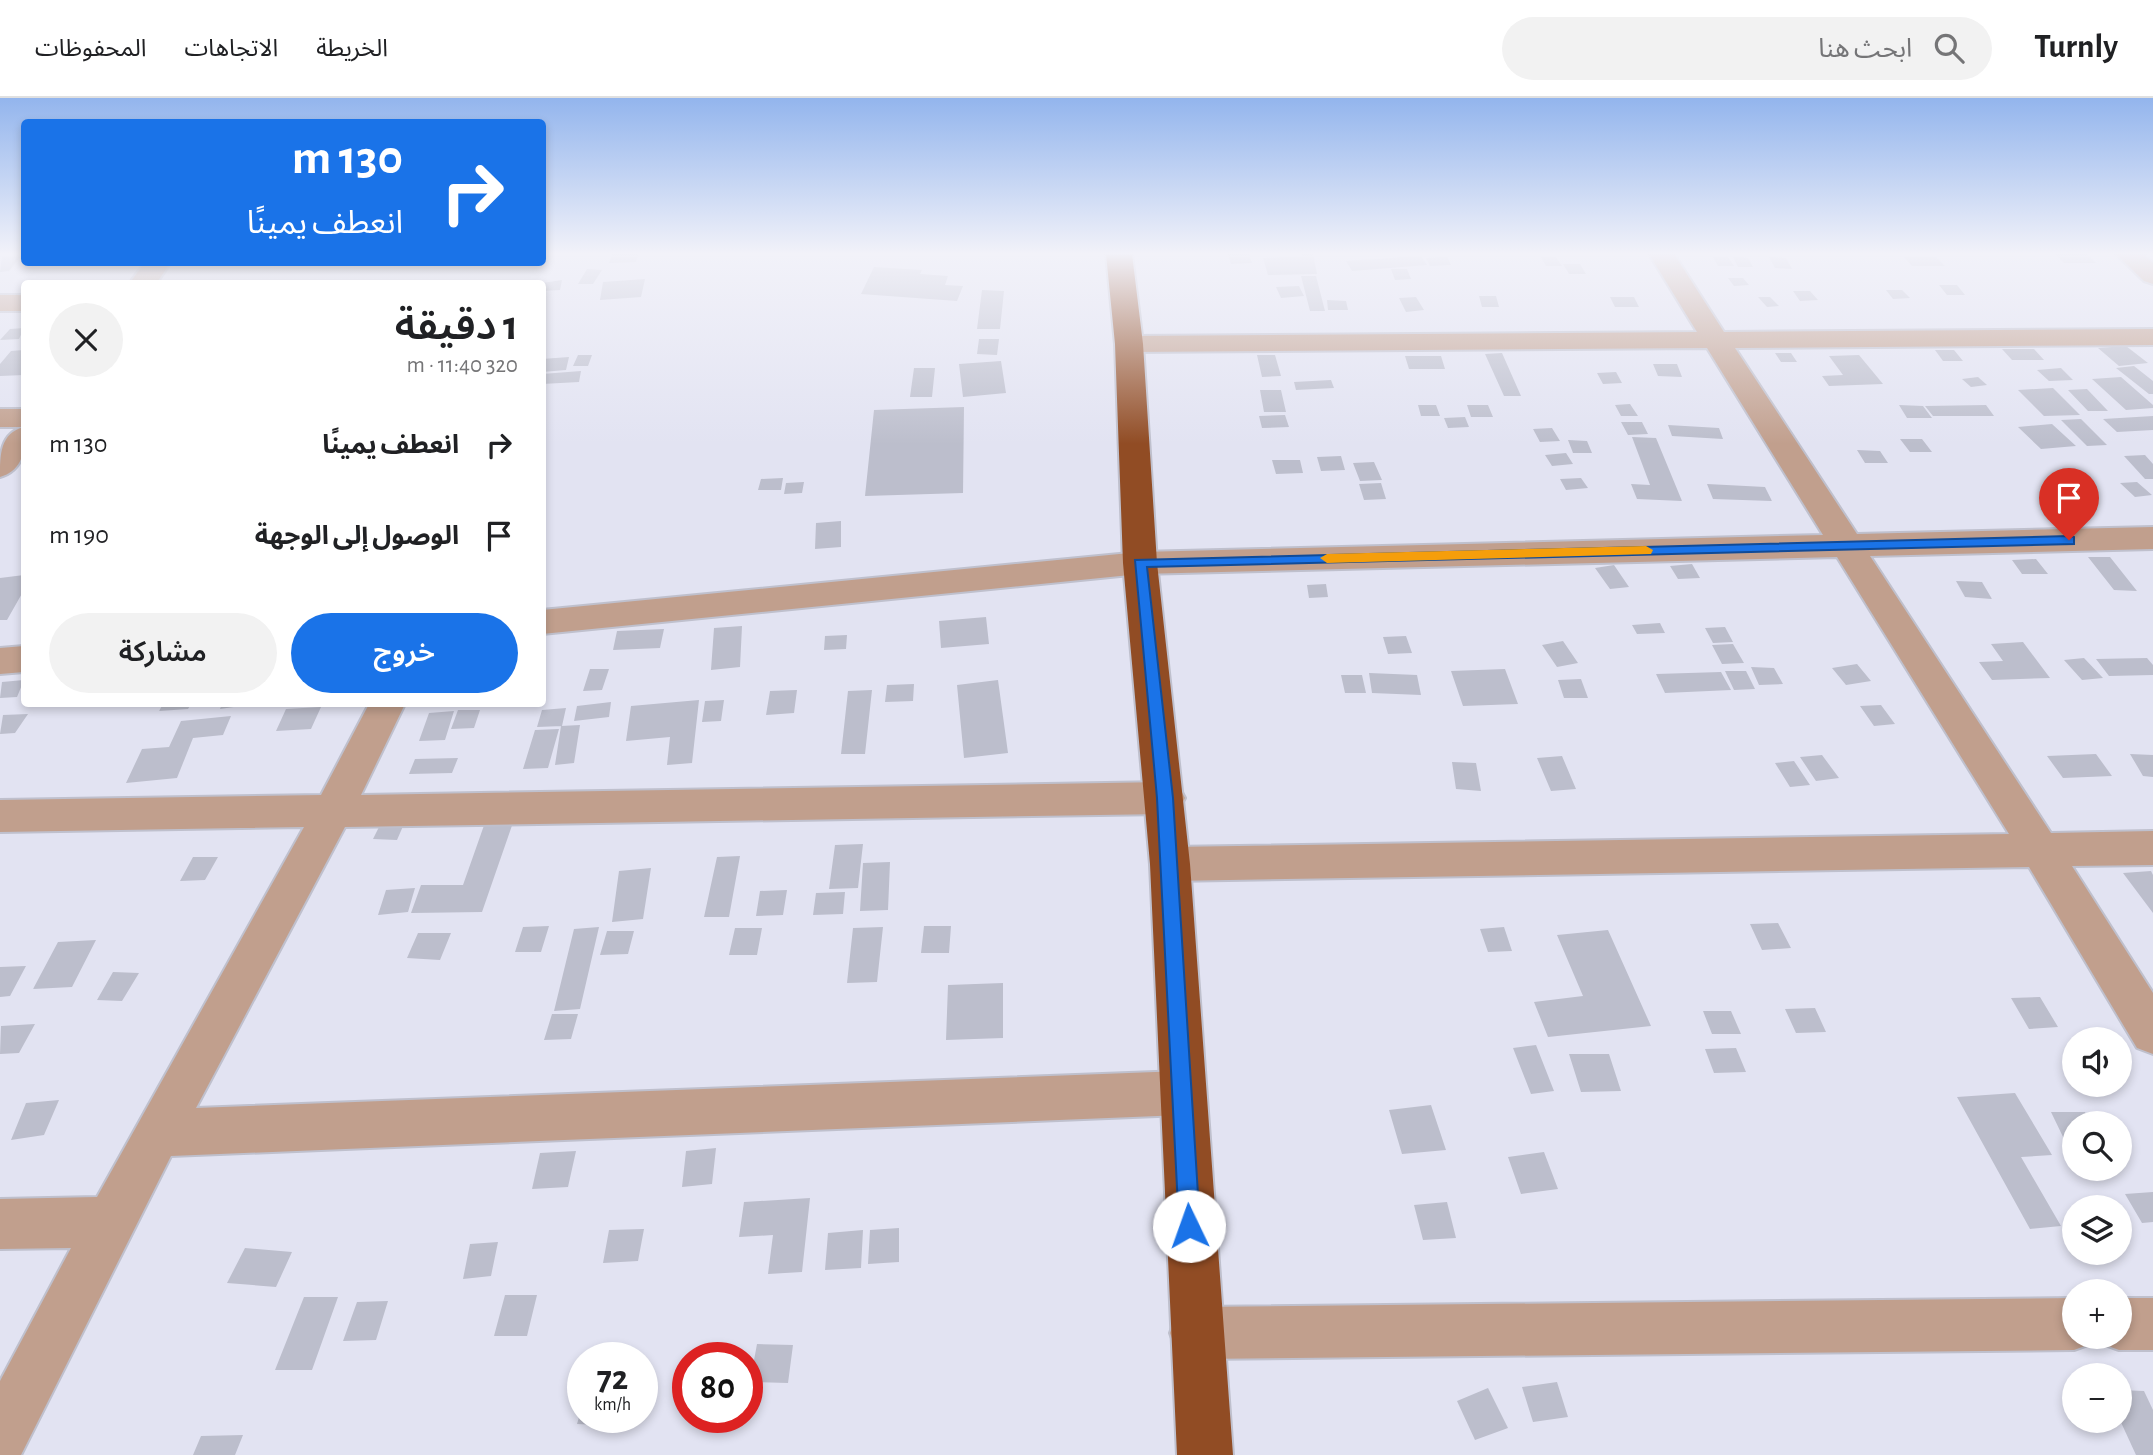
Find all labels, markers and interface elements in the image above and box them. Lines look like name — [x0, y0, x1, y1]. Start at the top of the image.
search box — [1502, 17, 1992, 80]
icon: search — [1930, 29, 1968, 67]
text: Turnly — [2034, 31, 2118, 64]
text: ابحث هنا — [1818, 36, 1912, 62]
text: المحفوظات — [35, 37, 146, 61]
text: الاتجاهات — [184, 37, 278, 61]
text: الخريطة — [316, 37, 388, 61]
text: 130 m — [292, 134, 403, 183]
icon: right — [427, 147, 518, 238]
text: انعطف يمينًا — [247, 207, 403, 239]
button: close — [49, 303, 123, 377]
text: 1 دقيقة — [395, 305, 518, 347]
text: 320 m · 11:40 — [407, 354, 518, 377]
icon: right — [480, 426, 518, 464]
text: 130 m — [49, 431, 108, 457]
text: انعطف يمينًا — [322, 432, 459, 458]
pin — [2039, 468, 2099, 540]
icon: arrive — [2050, 479, 2088, 517]
icon: arrive — [480, 517, 518, 555]
text: 190 m — [49, 522, 109, 548]
text: الوصول إلى الوجهة — [255, 523, 459, 549]
button: مشاركة — [49, 613, 277, 693]
button: خروج — [291, 613, 518, 693]
map controls — [2062, 1027, 2132, 1433]
button: sound — [2062, 1027, 2132, 1097]
button: search — [2062, 1111, 2132, 1181]
position arrow — [1152, 1189, 1226, 1263]
button: layers — [2062, 1195, 2132, 1265]
button: + — [2062, 1279, 2132, 1349]
speed limit sign: 80 — [672, 1342, 763, 1433]
text: 72 — [597, 1361, 628, 1396]
button: − — [2062, 1363, 2132, 1433]
text: km/h — [594, 1396, 631, 1414]

